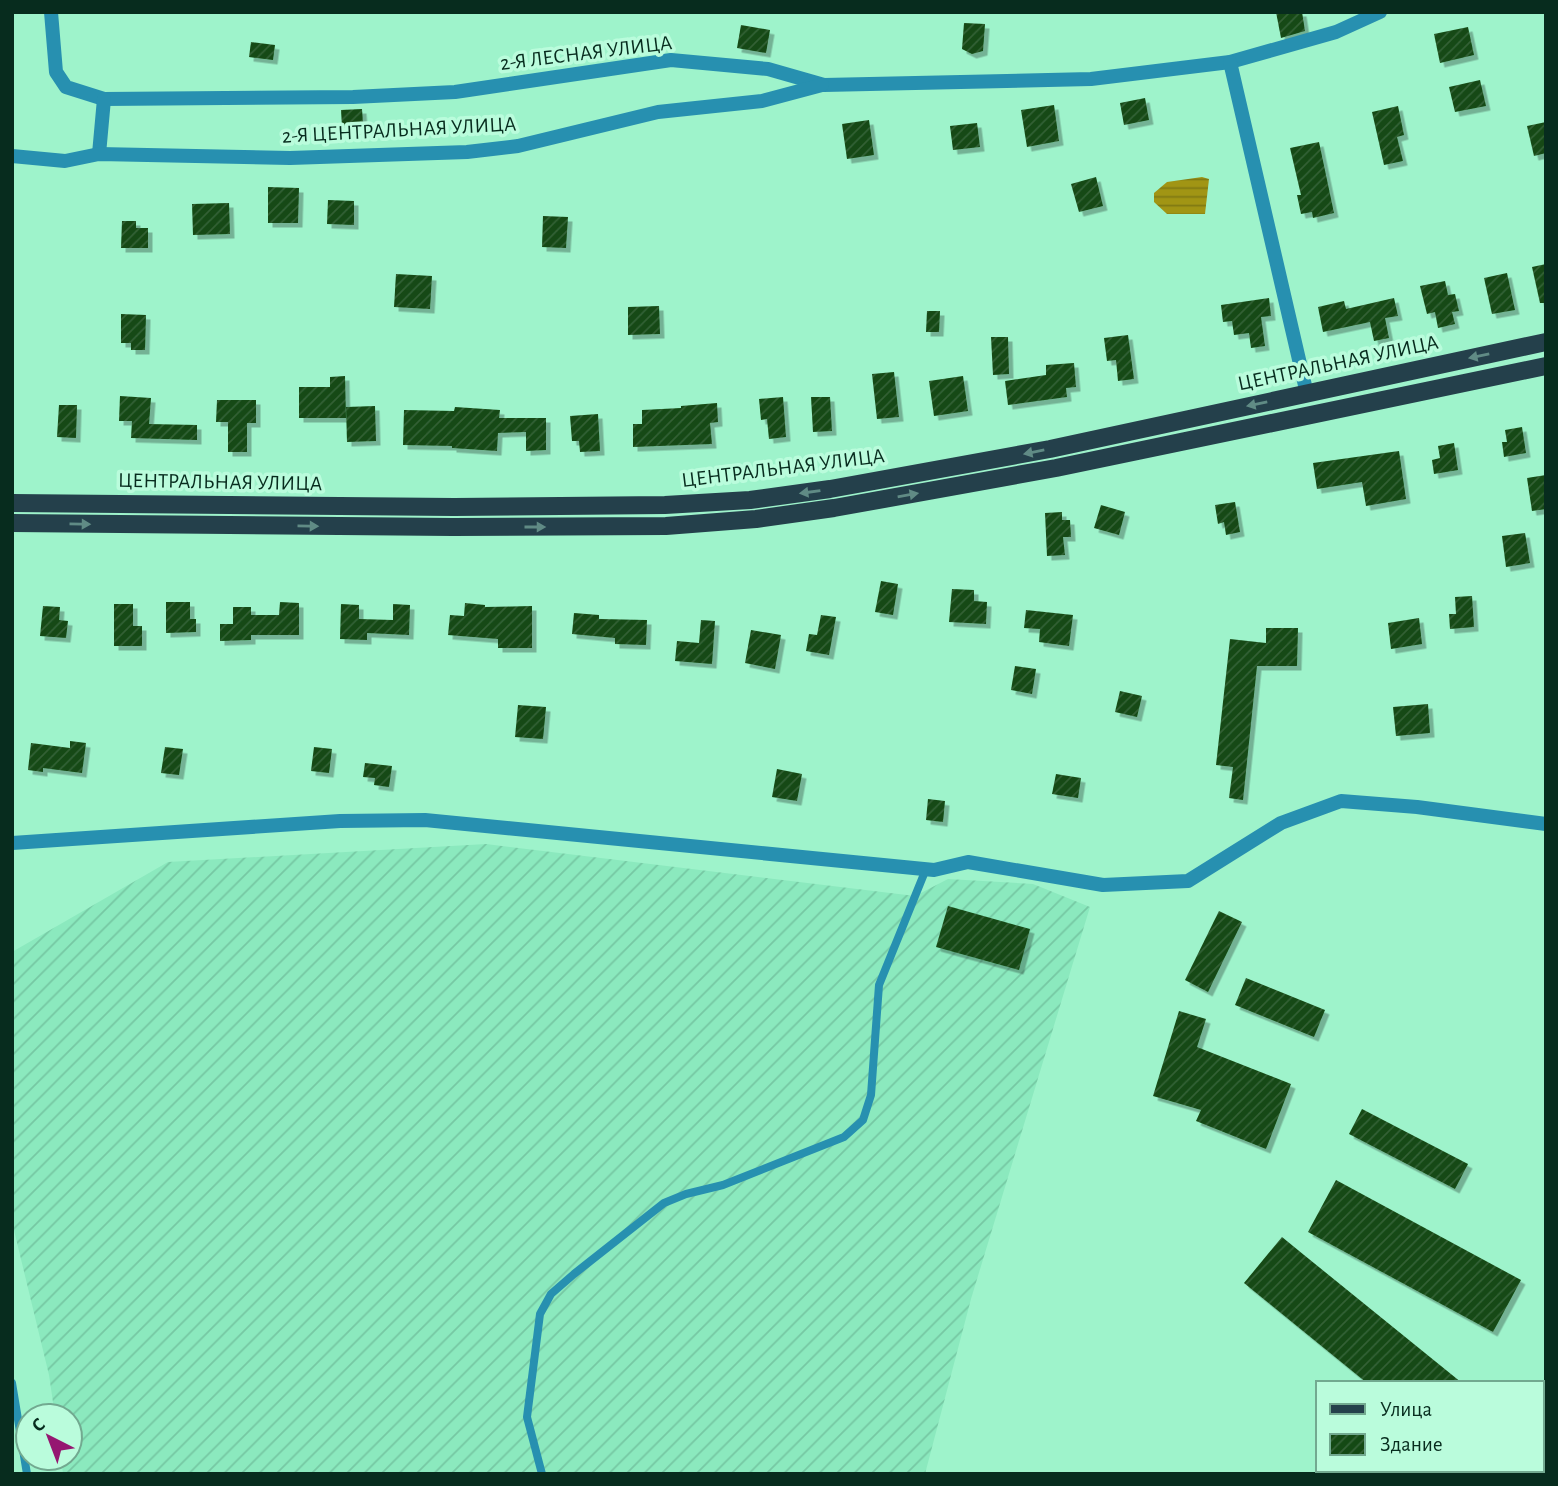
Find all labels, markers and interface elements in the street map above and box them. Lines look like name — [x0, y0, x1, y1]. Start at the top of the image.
street label: 2-Я ЛЕСНАЯ УЛИЦА — [499, 32, 673, 74]
street label: 2-Я ЦЕНТРАЛЬНАЯ УЛИЦА — [281, 113, 517, 147]
street label: ЦЕНТРАЛЬНАЯ УЛИЦА — [1236, 331, 1440, 395]
one-way arrow — [1468, 351, 1490, 362]
one-way arrow — [1246, 399, 1268, 410]
street label: ЦЕНТРАЛЬНАЯ УЛИЦА — [680, 445, 886, 491]
one-way arrow — [1023, 447, 1045, 458]
street label: ЦЕНТРАЛЬНАЯ УЛИЦА — [118, 470, 322, 494]
one-way arrow — [799, 486, 821, 497]
one-way arrow — [897, 489, 919, 500]
one-way arrow — [70, 518, 92, 530]
one-way arrow — [297, 520, 319, 532]
one-way arrow — [525, 521, 547, 533]
legend — [1316, 1381, 1544, 1472]
text: Улица — [1380, 1399, 1433, 1420]
north arrow — [14, 1402, 84, 1472]
text: С — [28, 1415, 49, 1436]
text: Здание — [1380, 1434, 1443, 1455]

